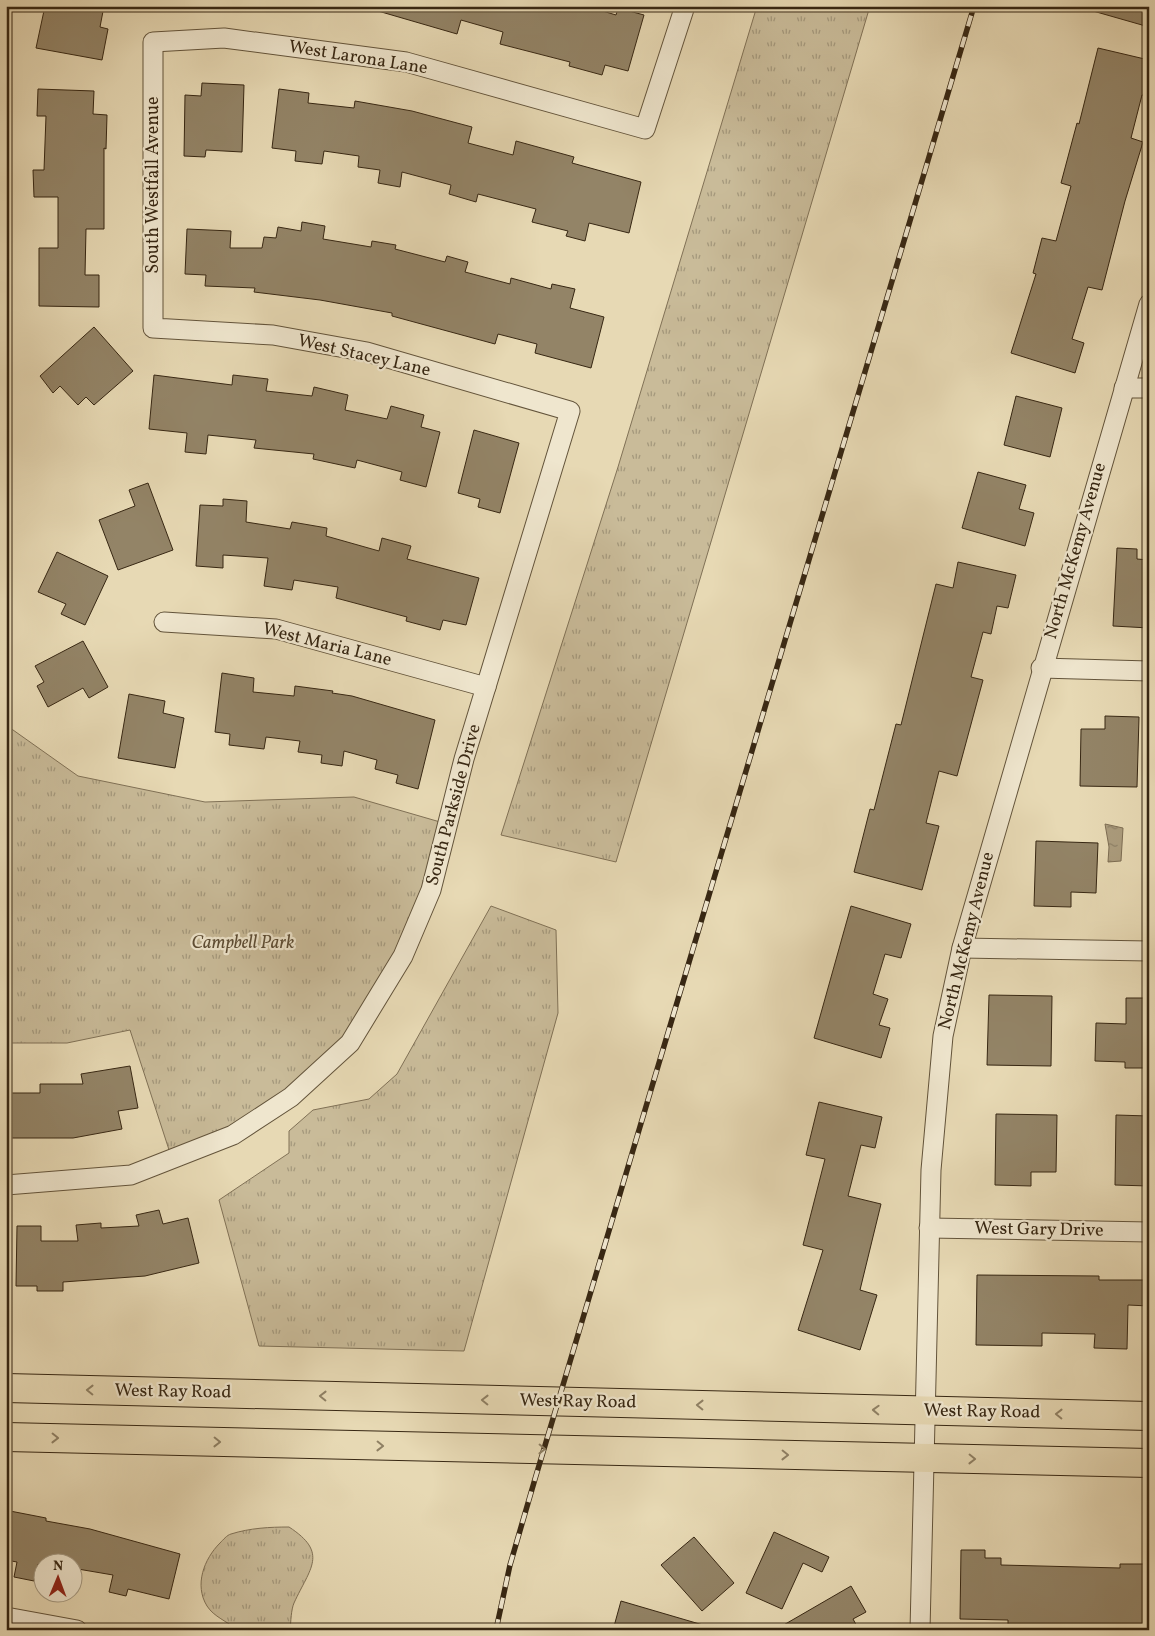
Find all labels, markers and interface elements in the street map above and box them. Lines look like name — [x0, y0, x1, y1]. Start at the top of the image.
street label: West Larona Lane — [287, 35, 429, 81]
street label: South Westfall Avenue — [141, 96, 166, 274]
street label: West Stacey Lane — [295, 329, 433, 383]
street label: North McKemy Avenue — [1039, 460, 1113, 642]
street label: West Maria Lane — [260, 617, 394, 673]
street label: South Parkside Drive — [420, 721, 488, 889]
street label: North McKemy Avenue — [933, 849, 1001, 1033]
park label: Campbell Park — [192, 931, 294, 956]
street label: West Gary Drive — [974, 1216, 1104, 1244]
street label: West Ray Road — [114, 1378, 232, 1406]
one-way arrow — [86, 1385, 94, 1395]
street label: West Ray Road — [519, 1388, 637, 1416]
one-way arrow — [319, 1390, 327, 1401]
one-way arrow — [481, 1395, 489, 1405]
street label: West Ray Road — [923, 1398, 1041, 1426]
one-way arrow — [696, 1400, 704, 1410]
one-way arrow — [872, 1404, 880, 1415]
one-way arrow — [1055, 1409, 1063, 1419]
one-way arrow — [52, 1433, 59, 1443]
one-way arrow — [214, 1437, 222, 1448]
one-way arrow — [376, 1441, 384, 1451]
one-way arrow — [539, 1444, 547, 1454]
one-way arrow — [782, 1450, 790, 1460]
one-way arrow — [968, 1454, 976, 1464]
north arrow — [32, 1554, 82, 1604]
text: N — [53, 1557, 63, 1576]

